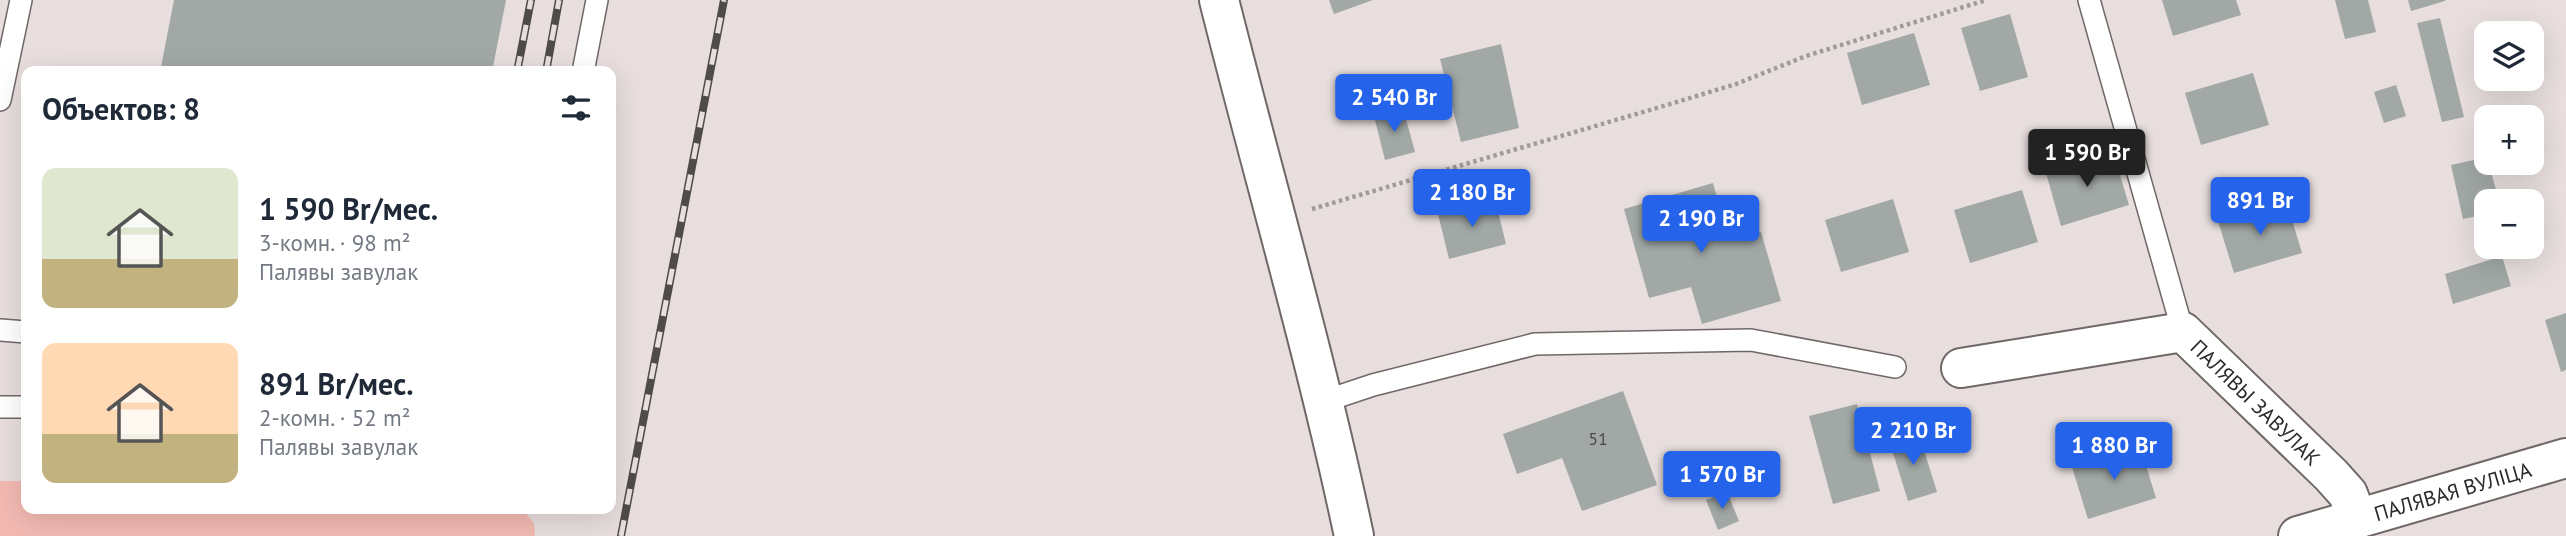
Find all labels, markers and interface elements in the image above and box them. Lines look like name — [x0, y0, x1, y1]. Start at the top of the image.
map controls — [2474, 21, 2544, 259]
button: layers — [2474, 21, 2544, 91]
pin: 2 540 Br — [1322, 74, 1466, 134]
text: 2 540 Br — [1351, 82, 1437, 111]
text: Объектов: 8 — [42, 89, 200, 128]
icon: filters — [557, 89, 595, 127]
button: + — [2474, 105, 2544, 175]
pin: 1 590 Br — [2015, 130, 2159, 189]
text: 1 590 Br — [2044, 137, 2130, 166]
pin: 2 180 Br — [1400, 170, 1544, 229]
text: 2 180 Br — [1429, 177, 1515, 206]
pin: 891 Br — [2203, 177, 2317, 237]
text: 891 Br — [2227, 185, 2293, 214]
text: 1 590 Br/мес. — [259, 189, 438, 228]
button: − — [2474, 189, 2544, 259]
icon: home — [98, 196, 182, 280]
pin: 2 190 Br — [1629, 196, 1773, 255]
text: 2 190 Br — [1658, 203, 1744, 232]
text: 3-комн. · 98 m² — [259, 228, 411, 257]
text: Палявы завулак — [259, 257, 418, 286]
street label: ПАЛЯВЫ ЗАВУЛАК — [2185, 333, 2326, 471]
text: 891 Br/мес. — [259, 364, 414, 403]
icon: home — [98, 371, 182, 455]
text: 2-комн. · 52 m² — [259, 403, 411, 432]
pin: 2 210 Br — [1841, 407, 1985, 467]
text: 2 210 Br — [1870, 415, 1956, 444]
pin: 1 880 Br — [2042, 422, 2186, 482]
house number: 51 — [1588, 427, 1608, 450]
text: 1 880 Br — [2071, 430, 2157, 459]
text: Палявы завулак — [259, 432, 418, 461]
pin: 1 570 Br — [1650, 452, 1794, 511]
street label: ПАЛЯВАЯ ВУЛІЦА — [2371, 455, 2535, 527]
text: 1 570 Br — [1679, 459, 1765, 488]

